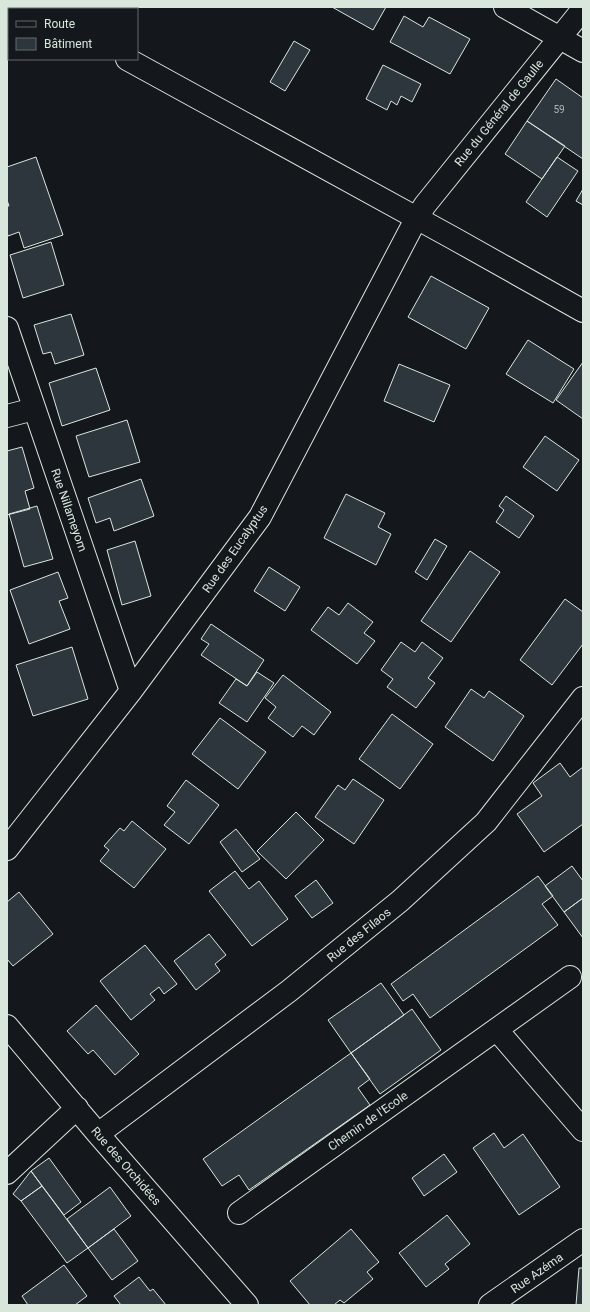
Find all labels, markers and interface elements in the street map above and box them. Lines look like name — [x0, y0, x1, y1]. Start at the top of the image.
legend — [8, 8, 138, 60]
text: Route — [44, 17, 75, 31]
text: Bâtiment — [44, 37, 92, 51]
street label: Rue du Général de Gaulle — [452, 57, 546, 169]
house number: 59 — [553, 104, 565, 115]
street label: Rue Nillameyom — [48, 467, 90, 553]
street label: Rue des Eucalyptus — [199, 502, 271, 596]
street label: Rue des Filaos — [324, 905, 394, 965]
street label: Chemin de l'Ecole — [325, 1088, 411, 1154]
street label: Rue des Orchidées — [88, 1124, 164, 1208]
street label: Rue Azéma — [508, 1250, 566, 1296]

